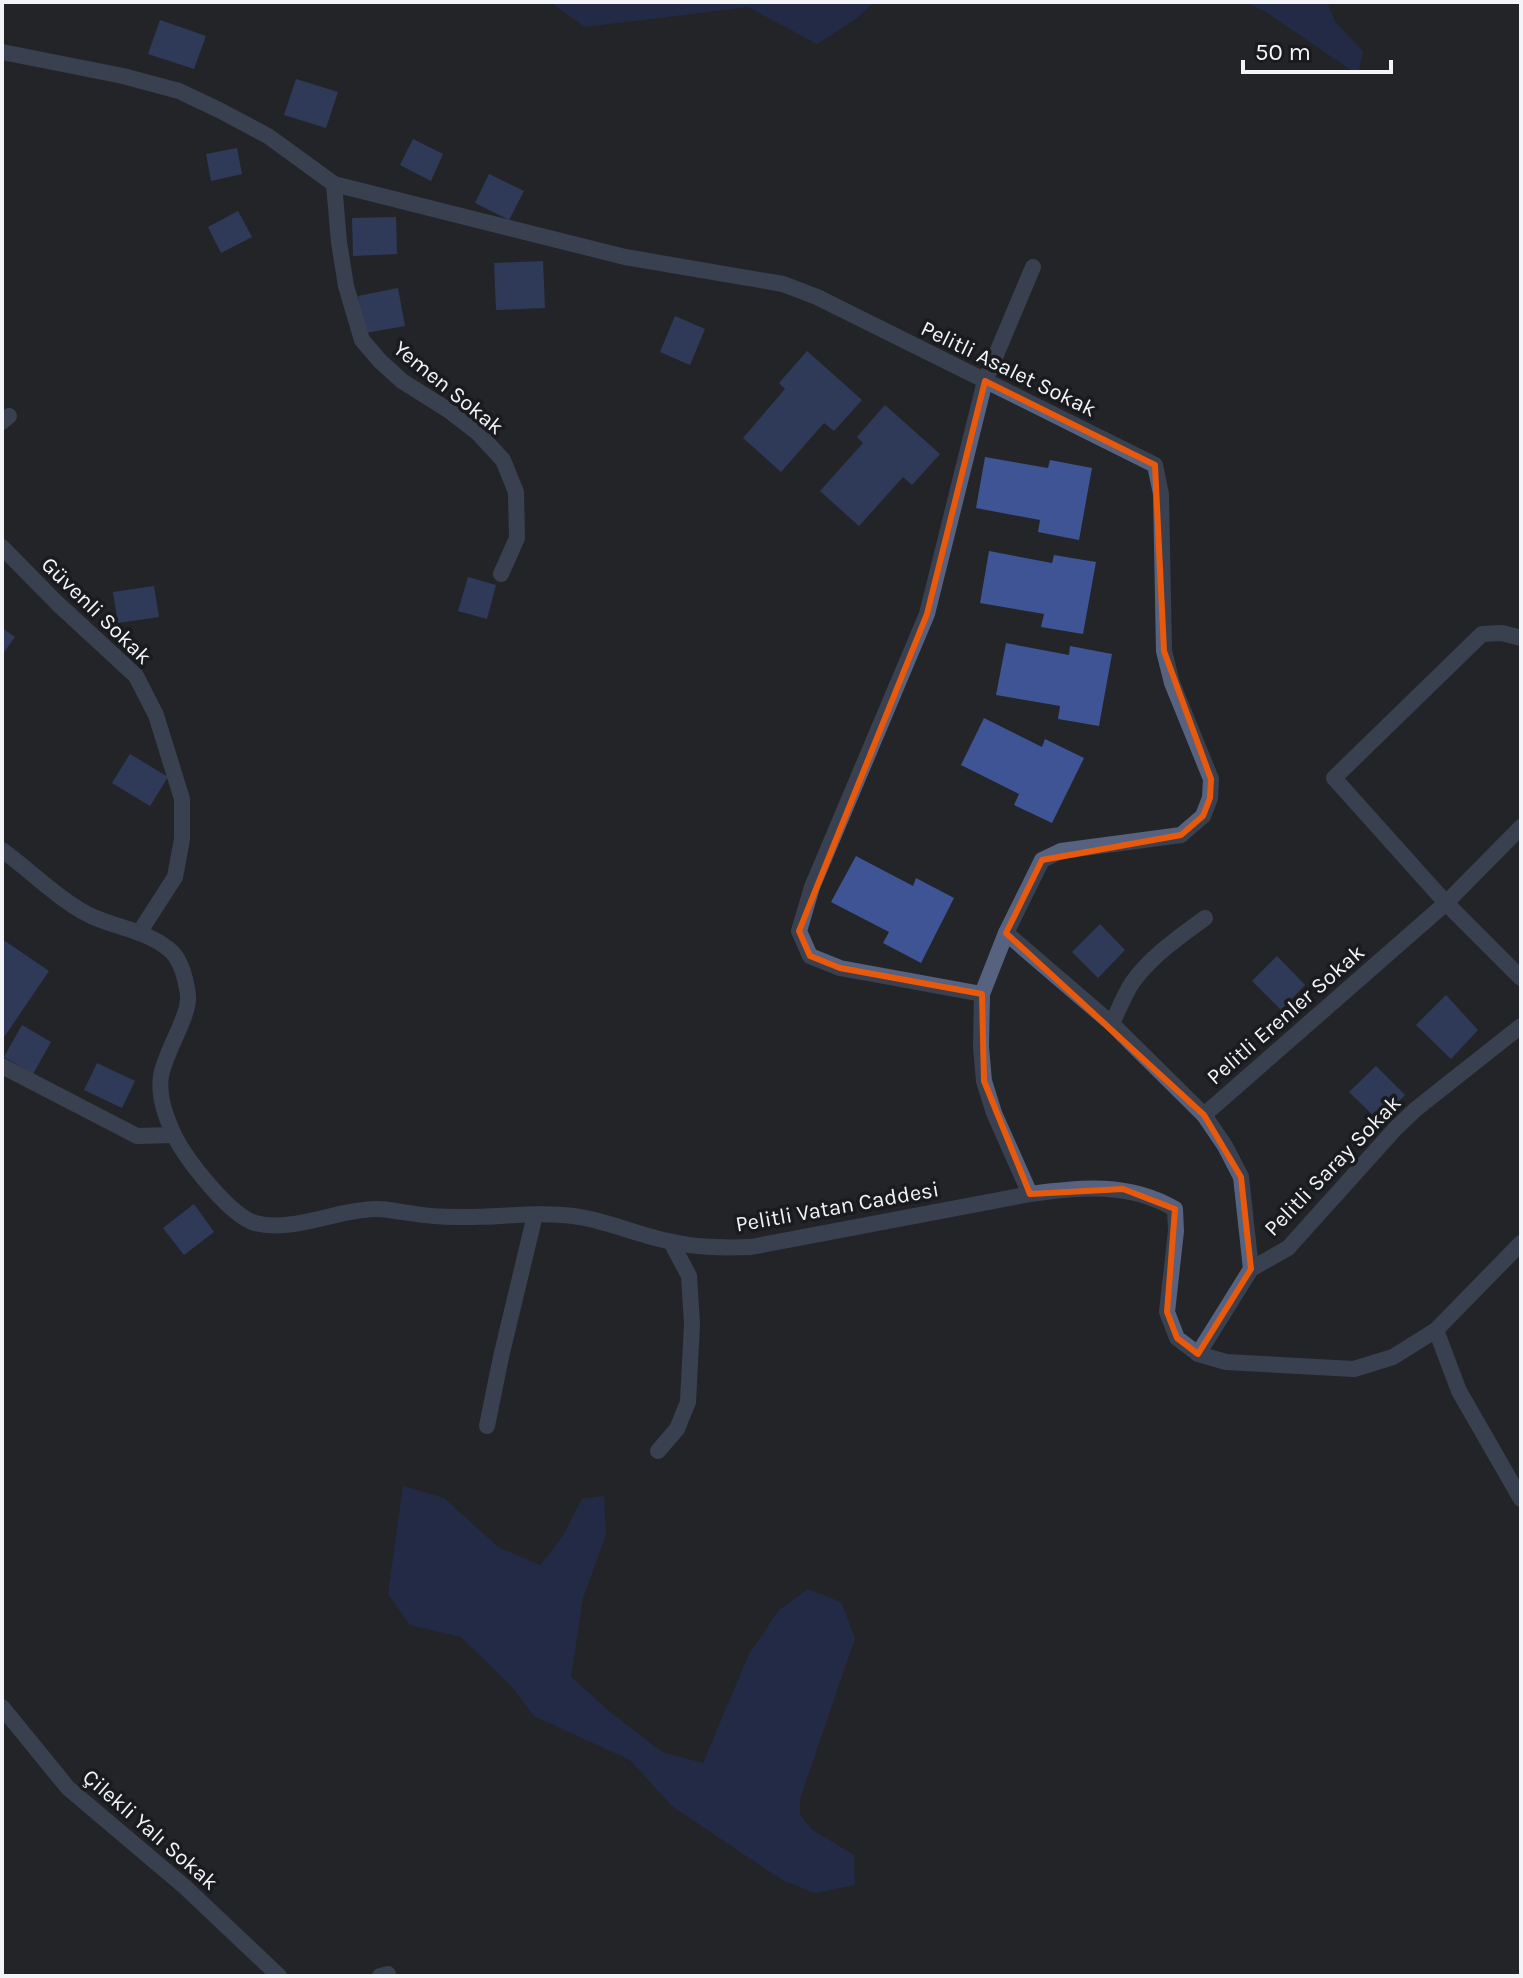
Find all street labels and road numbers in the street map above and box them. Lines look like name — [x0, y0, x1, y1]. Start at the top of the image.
street label: Pelitli Asalet Sokak — [917, 315, 1101, 423]
street label: Yemen Sokak — [388, 335, 509, 440]
street label: Güvenli Sokak — [36, 552, 157, 670]
street label: Pelitli Erenler Sokak — [1202, 939, 1370, 1090]
street label: Pelitli Saray Sokak — [1259, 1090, 1407, 1241]
street label: Pelitli Vatan Caddesi — [733, 1176, 941, 1238]
street label: Çilekli Yalı Sokak — [77, 1764, 223, 1896]

